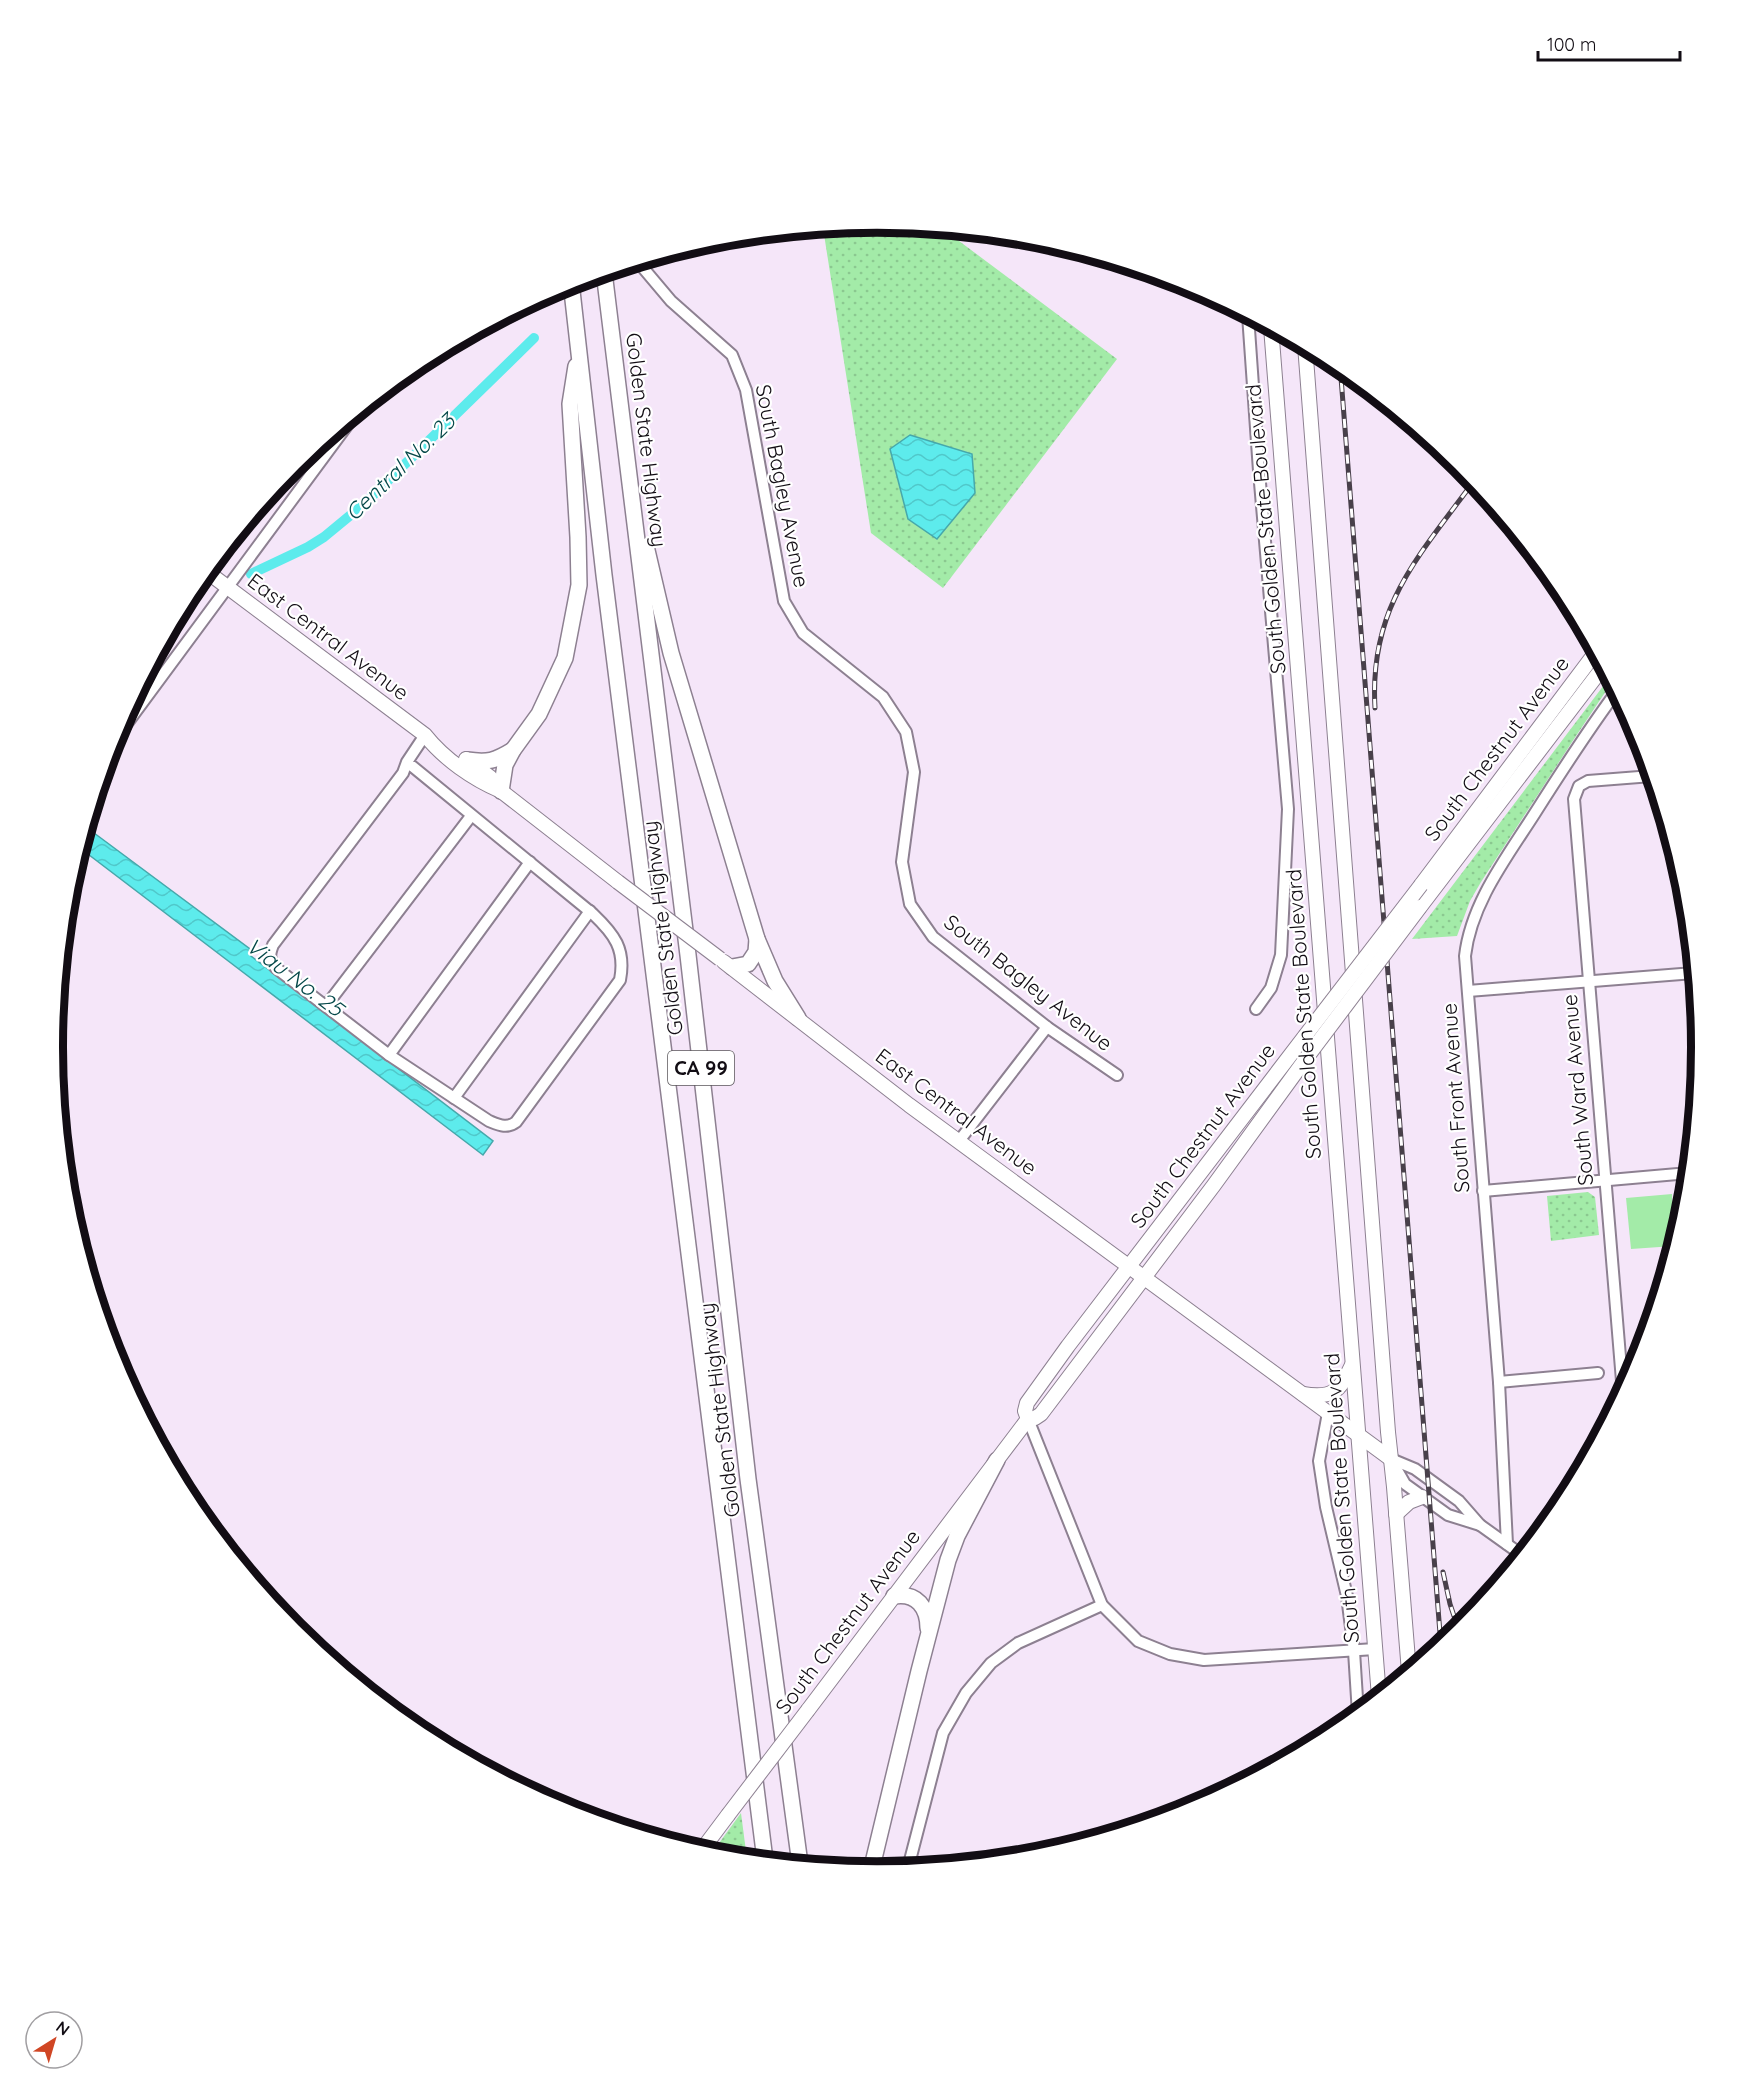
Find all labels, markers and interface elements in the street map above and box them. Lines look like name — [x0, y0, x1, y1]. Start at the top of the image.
scale bar — [1538, 24, 1680, 62]
text: 100 m — [1547, 33, 1596, 56]
street label: Golden State Highway — [621, 331, 673, 549]
street label: South Bagley Avenue — [751, 382, 815, 590]
street label: South Golden State Boulevard — [1239, 383, 1291, 675]
water label: Central No. 23 — [339, 406, 463, 527]
street label: East Central Avenue — [243, 567, 414, 705]
street label: South Chestnut Avenue — [1418, 651, 1574, 846]
street label: Golden State Highway — [636, 819, 688, 1037]
street label: South Golden State Boulevard — [1280, 868, 1326, 1160]
street label: South Bagley Avenue — [939, 908, 1118, 1056]
water label: Viau No. 25 — [241, 931, 352, 1024]
street label: South Ward Avenue — [1556, 993, 1598, 1187]
street label: South Front Avenue — [1435, 1002, 1475, 1194]
street label: South Chestnut Avenue — [1124, 1038, 1280, 1233]
street label: East Central Avenue — [871, 1042, 1042, 1180]
road number: CA 99 — [668, 1051, 734, 1085]
street label: Golden State Highway — [693, 1301, 745, 1519]
street label: South Golden State Boulevard — [1318, 1352, 1364, 1644]
street label: South Chestnut Avenue — [769, 1524, 925, 1719]
north arrow — [24, 2010, 84, 2070]
text: N — [52, 2016, 74, 2040]

